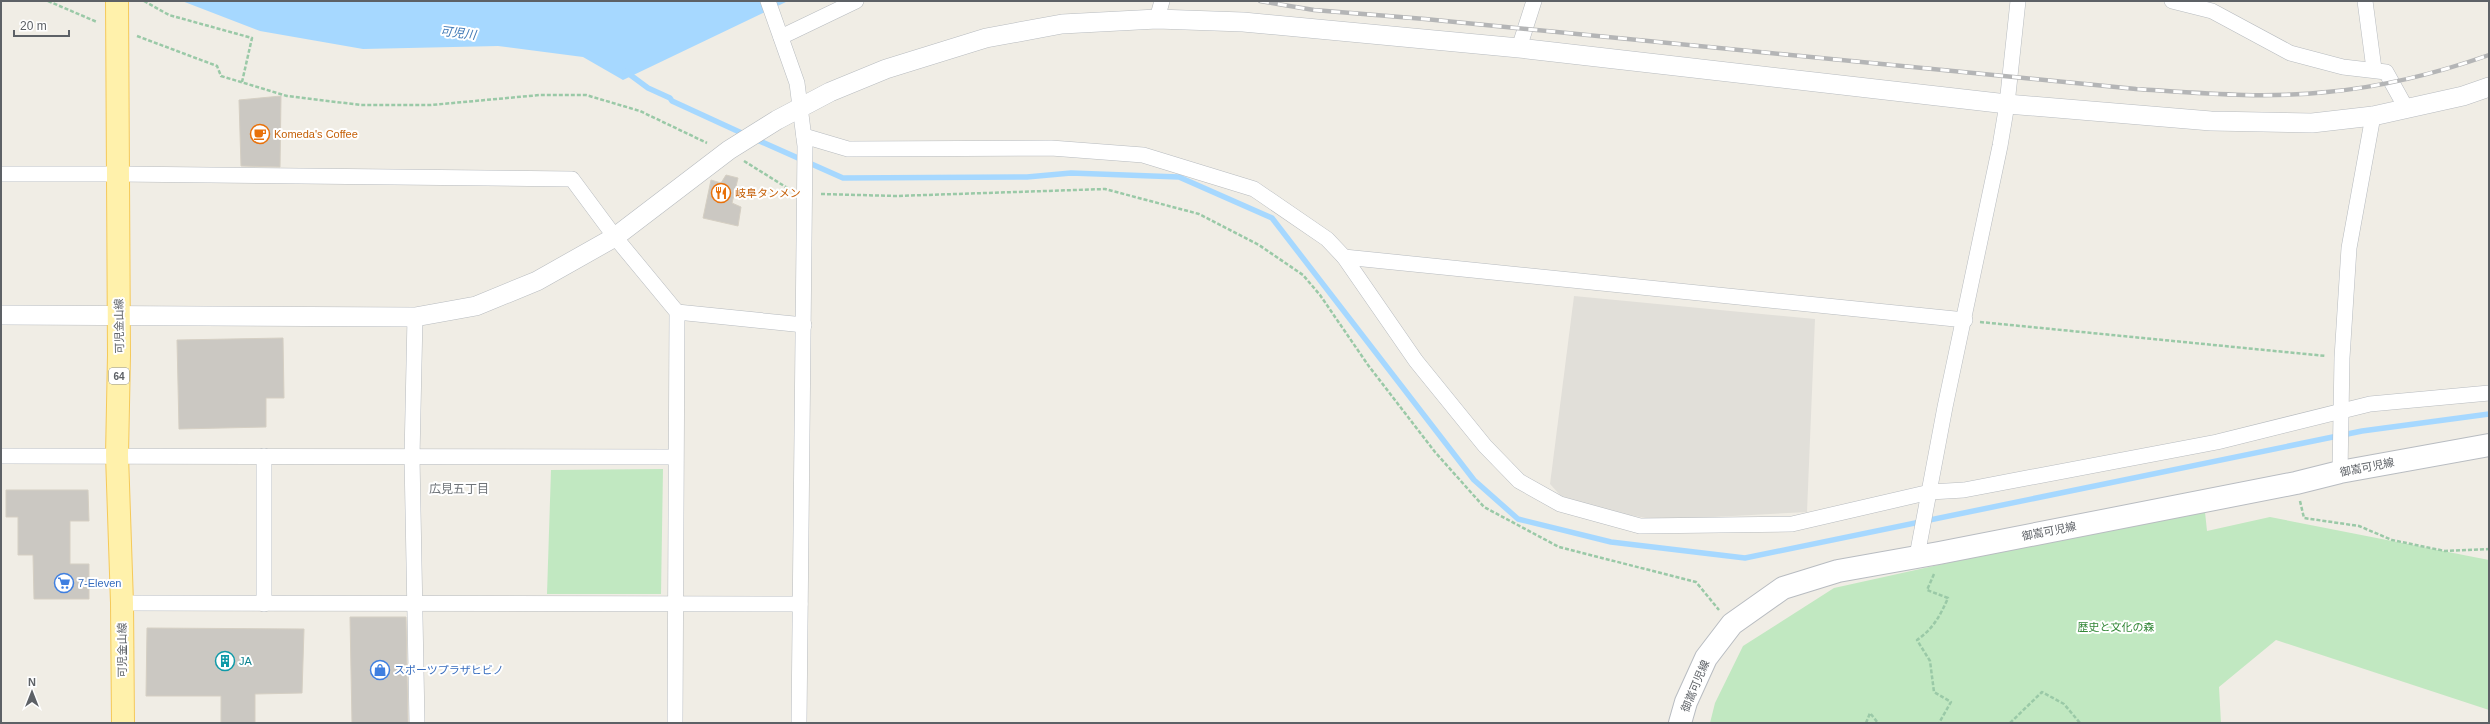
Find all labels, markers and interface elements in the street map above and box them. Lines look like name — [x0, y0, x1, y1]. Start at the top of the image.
scale bar — [14, 12, 69, 38]
text: 20 m — [20, 19, 47, 33]
water label: 可児川 — [439, 24, 479, 42]
cafe icon: Komeda's Coffee — [249, 123, 271, 145]
place label: Komeda's Coffee — [274, 128, 358, 140]
restaurant icon: 岐阜タンメン — [710, 182, 732, 204]
place label: 岐阜タンメン — [735, 187, 801, 199]
street label: 可児金山線 — [113, 298, 125, 354]
road number: 64 — [109, 368, 129, 384]
street label: 御嵩可児線 — [2338, 456, 2395, 478]
district label: 広見五丁目 — [429, 482, 489, 496]
street label: 御嵩可児線 — [2020, 520, 2077, 542]
supermarket icon: 7-Eleven — [53, 572, 75, 594]
place label: 7-Eleven — [78, 577, 121, 589]
park label: 歴史と文化の森 — [2078, 621, 2155, 633]
street label: 可児金山線 — [116, 623, 128, 678]
building icon: JA — [214, 650, 236, 672]
place label: JA — [239, 655, 253, 667]
street label: 御嵩可児線 — [1678, 658, 1711, 715]
shop icon: スポーツプラザヒビノ — [369, 659, 391, 681]
place label: スポーツプラザヒビノ — [394, 664, 504, 676]
north arrow — [12, 672, 52, 712]
text: N — [28, 676, 36, 688]

